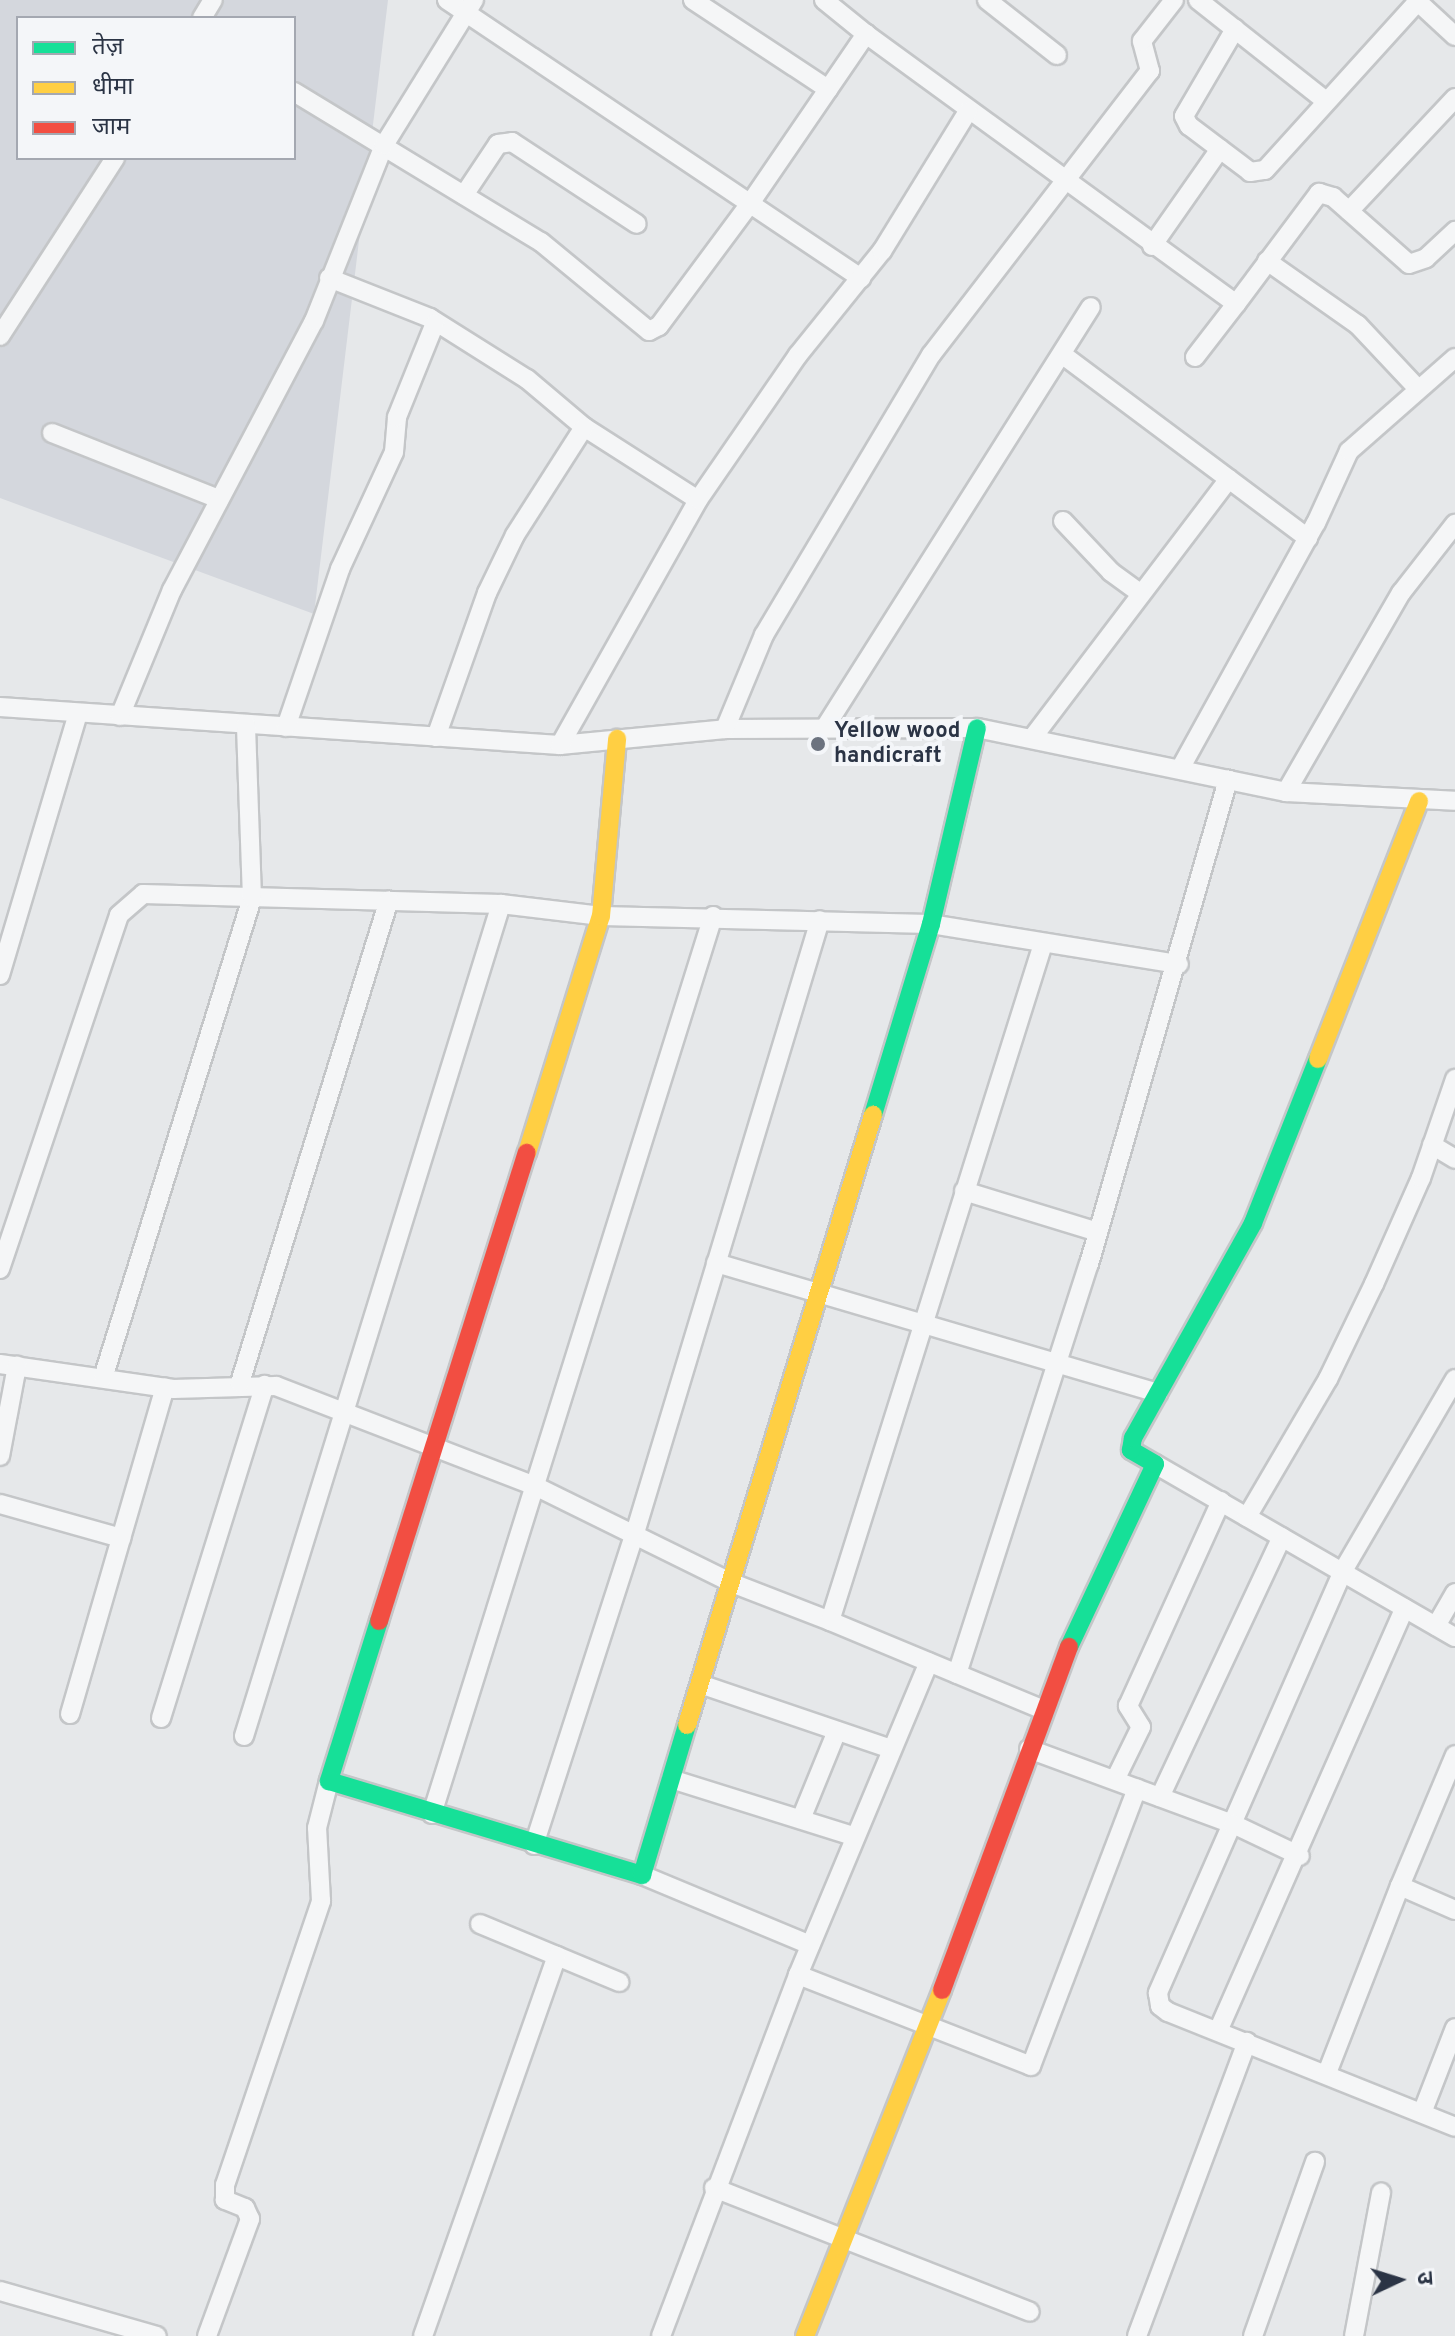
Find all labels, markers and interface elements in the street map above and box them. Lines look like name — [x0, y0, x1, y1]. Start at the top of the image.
legend — [16, 16, 296, 160]
text: तेज़ — [92, 33, 124, 63]
text: धीमा — [92, 73, 134, 103]
text: जाम — [92, 113, 130, 143]
place label: Yellow wood handicraft — [834, 718, 960, 770]
marker: Yellow wood handicraft — [809, 735, 827, 753]
north arrow — [1359, 2240, 1439, 2320]
text: उ — [1410, 2271, 1437, 2286]

